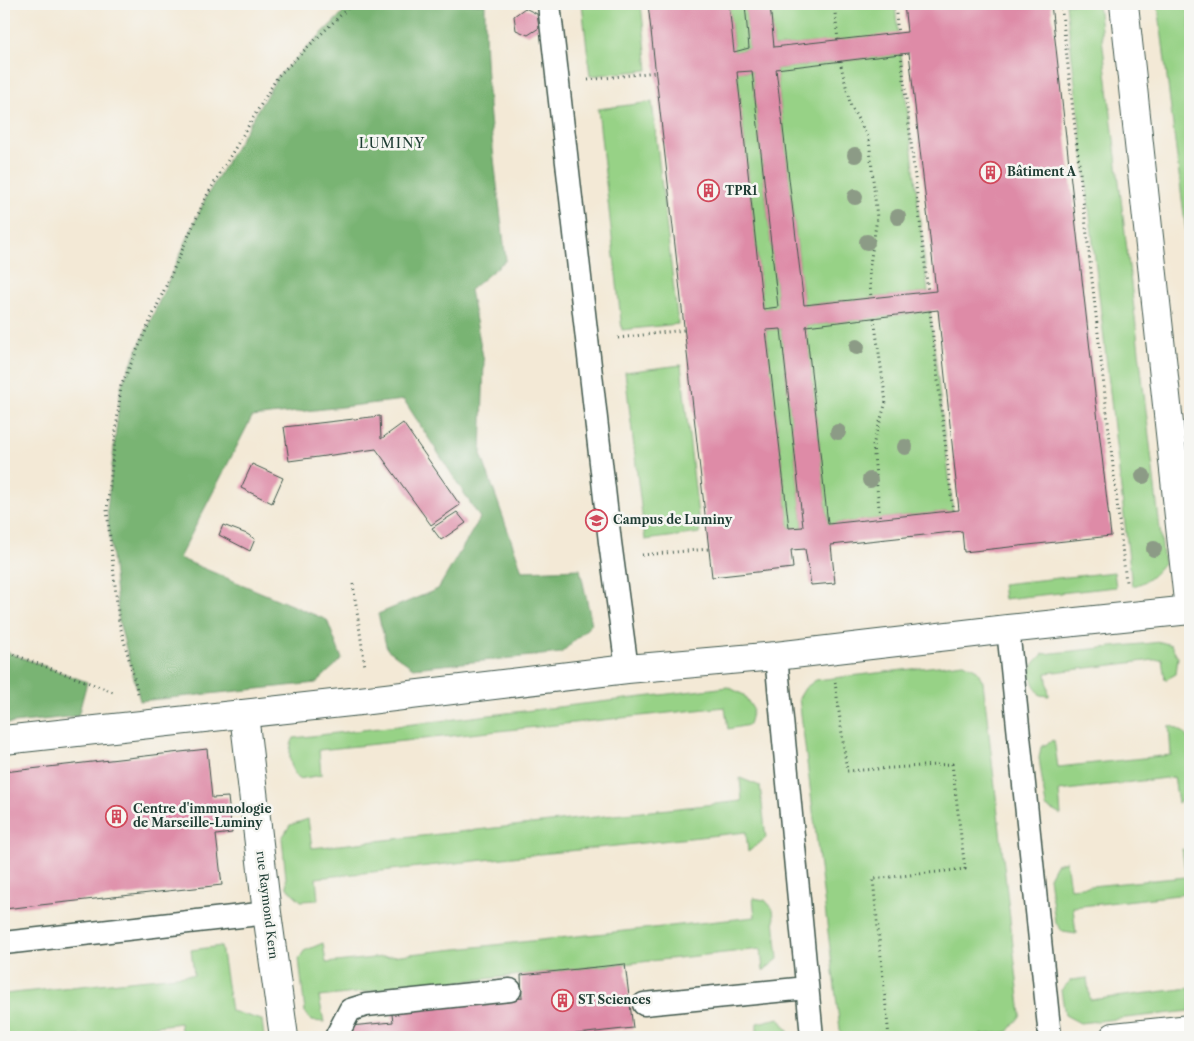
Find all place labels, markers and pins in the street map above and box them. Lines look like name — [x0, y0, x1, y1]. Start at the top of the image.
building icon: Bâtiment A — [979, 160, 1003, 184]
place label: Bâtiment A — [1007, 164, 1077, 179]
building icon: TPR1 — [697, 179, 721, 203]
place label: TPR1 — [725, 183, 758, 198]
school or university icon: Campus de Luminy — [585, 508, 609, 532]
place label: Campus de Luminy — [613, 512, 733, 527]
place label: Centre d'immunologie de Marseille-Luminy — [133, 801, 272, 830]
building icon: Centre d'immunologie de Marseille-Luminy — [105, 804, 129, 828]
building icon: ST Sciences — [550, 988, 574, 1012]
place label: ST Sciences — [578, 992, 651, 1007]

